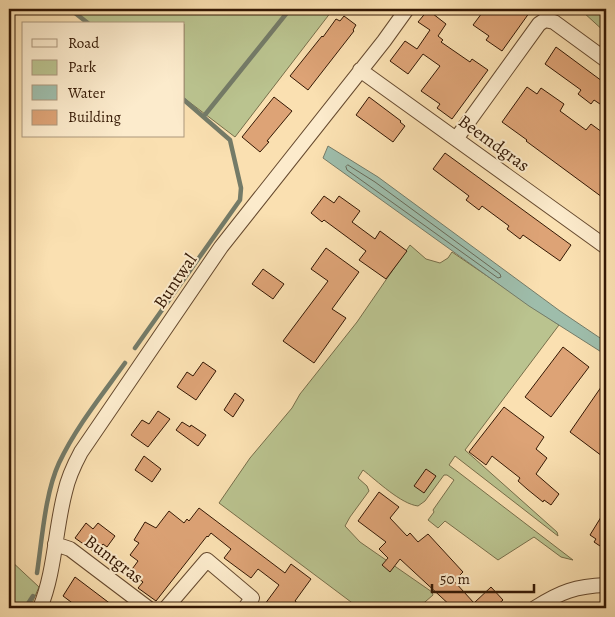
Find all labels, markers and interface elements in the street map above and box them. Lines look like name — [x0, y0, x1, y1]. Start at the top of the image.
legend — [22, 22, 185, 138]
text: Road — [68, 33, 100, 53]
text: Park — [68, 57, 97, 77]
text: Water — [67, 83, 105, 103]
text: Building — [68, 107, 121, 127]
street label: Beemdgras — [453, 109, 535, 177]
street label: Buntwal — [148, 248, 202, 313]
street label: Buntgras — [80, 529, 148, 589]
scale bar — [432, 562, 535, 594]
text: 50 m — [440, 569, 470, 589]

